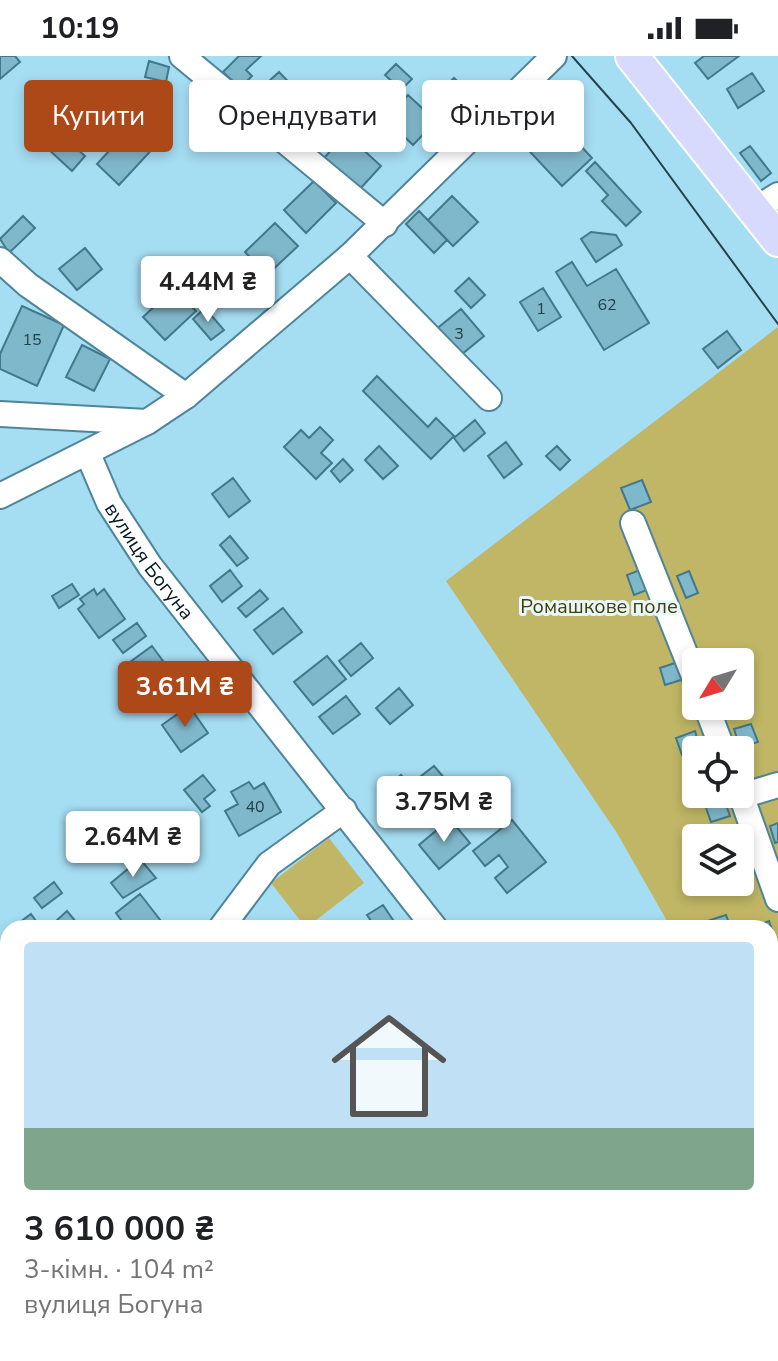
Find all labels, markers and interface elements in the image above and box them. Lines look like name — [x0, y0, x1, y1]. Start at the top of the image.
text: 10:19 — [40, 8, 119, 49]
chip: Купити — [24, 80, 173, 152]
chip: Орендувати — [189, 80, 406, 152]
chip: Фільтри — [422, 80, 584, 152]
pin: 4.44M ₴ — [134, 256, 282, 324]
text: 4.44M ₴ — [159, 264, 257, 299]
house number: 62 — [597, 294, 617, 316]
house number: 1 — [536, 298, 546, 320]
house number: 3 — [454, 323, 464, 345]
house number: 15 — [22, 329, 42, 351]
street label: вулиця Богуна — [99, 497, 201, 625]
park label: Ромашкове поле — [520, 593, 678, 620]
north arrow — [682, 648, 754, 720]
map controls — [682, 648, 754, 896]
pin: 3.61M ₴ — [111, 661, 259, 729]
text: 3.61M ₴ — [136, 669, 234, 704]
button: locate — [682, 736, 754, 808]
pin: 3.75M ₴ — [370, 776, 518, 844]
text: 3.75M ₴ — [395, 784, 493, 819]
house number: 40 — [245, 796, 265, 818]
pin: 2.64M ₴ — [59, 811, 207, 879]
text: 2.64M ₴ — [84, 819, 182, 854]
button: layers — [682, 824, 754, 896]
icon: home — [317, 994, 461, 1138]
text: 3 610 000 ₴ — [24, 1206, 215, 1252]
text: 3-кімн. · 104 m² — [24, 1252, 214, 1287]
text: вулиця Богуна — [24, 1287, 204, 1322]

